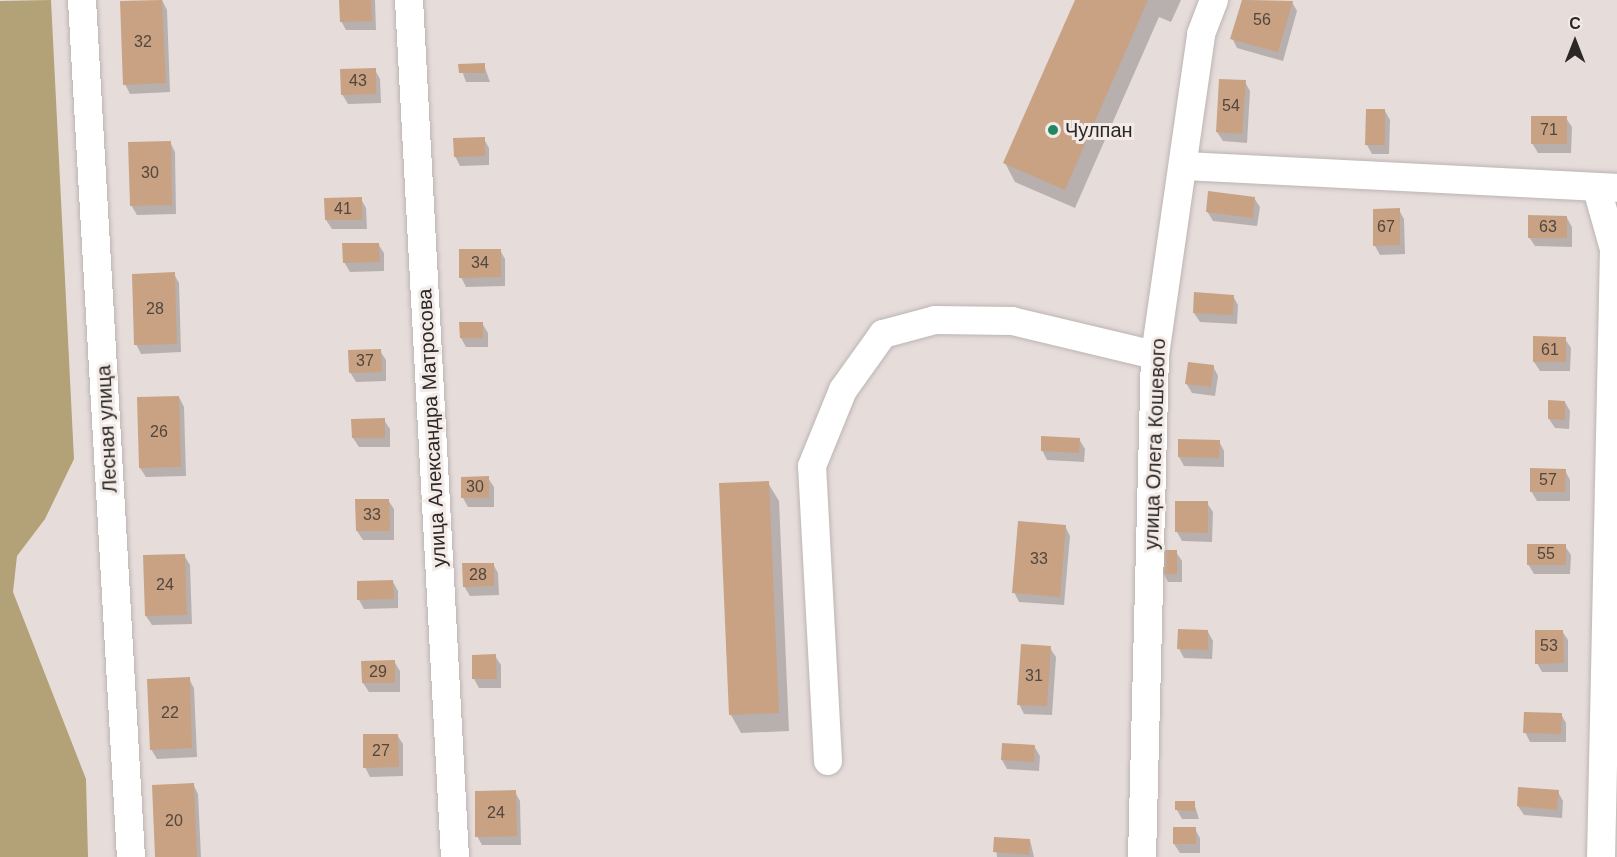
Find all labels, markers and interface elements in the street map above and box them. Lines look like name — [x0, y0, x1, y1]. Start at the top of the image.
house number: 56 — [1253, 10, 1271, 30]
north arrow — [1545, 12, 1605, 72]
text: С — [1569, 15, 1581, 32]
house number: 32 — [134, 32, 152, 52]
house number: 43 — [349, 71, 367, 91]
house number: 54 — [1222, 96, 1240, 116]
place label: Чулпан — [1065, 118, 1133, 142]
house number: 71 — [1540, 120, 1558, 140]
marker: Чулпан — [1046, 123, 1060, 137]
house number: 30 — [141, 163, 159, 183]
house number: 41 — [334, 199, 352, 219]
house number: 67 — [1377, 217, 1395, 237]
house number: 63 — [1539, 217, 1557, 237]
house number: 34 — [471, 253, 489, 273]
street label: улица Александра Матросова — [413, 288, 451, 568]
house number: 28 — [146, 299, 164, 319]
street label: улица Олега Кошевого — [1139, 338, 1171, 550]
house number: 61 — [1541, 340, 1559, 360]
house number: 37 — [356, 351, 374, 371]
street label: Лесная улица — [92, 365, 122, 493]
house number: 26 — [150, 422, 168, 442]
house number: 57 — [1539, 470, 1557, 490]
house number: 30 — [466, 477, 484, 497]
house number: 33 — [363, 505, 381, 525]
house number: 55 — [1537, 544, 1555, 564]
house number: 33 — [1030, 549, 1048, 569]
house number: 28 — [469, 565, 487, 585]
house number: 24 — [156, 575, 174, 595]
house number: 53 — [1540, 636, 1558, 656]
house number: 29 — [369, 662, 387, 682]
house number: 31 — [1025, 666, 1043, 686]
house number: 22 — [161, 703, 179, 723]
house number: 27 — [372, 741, 390, 761]
house number: 24 — [487, 803, 505, 823]
house number: 20 — [165, 811, 183, 831]

